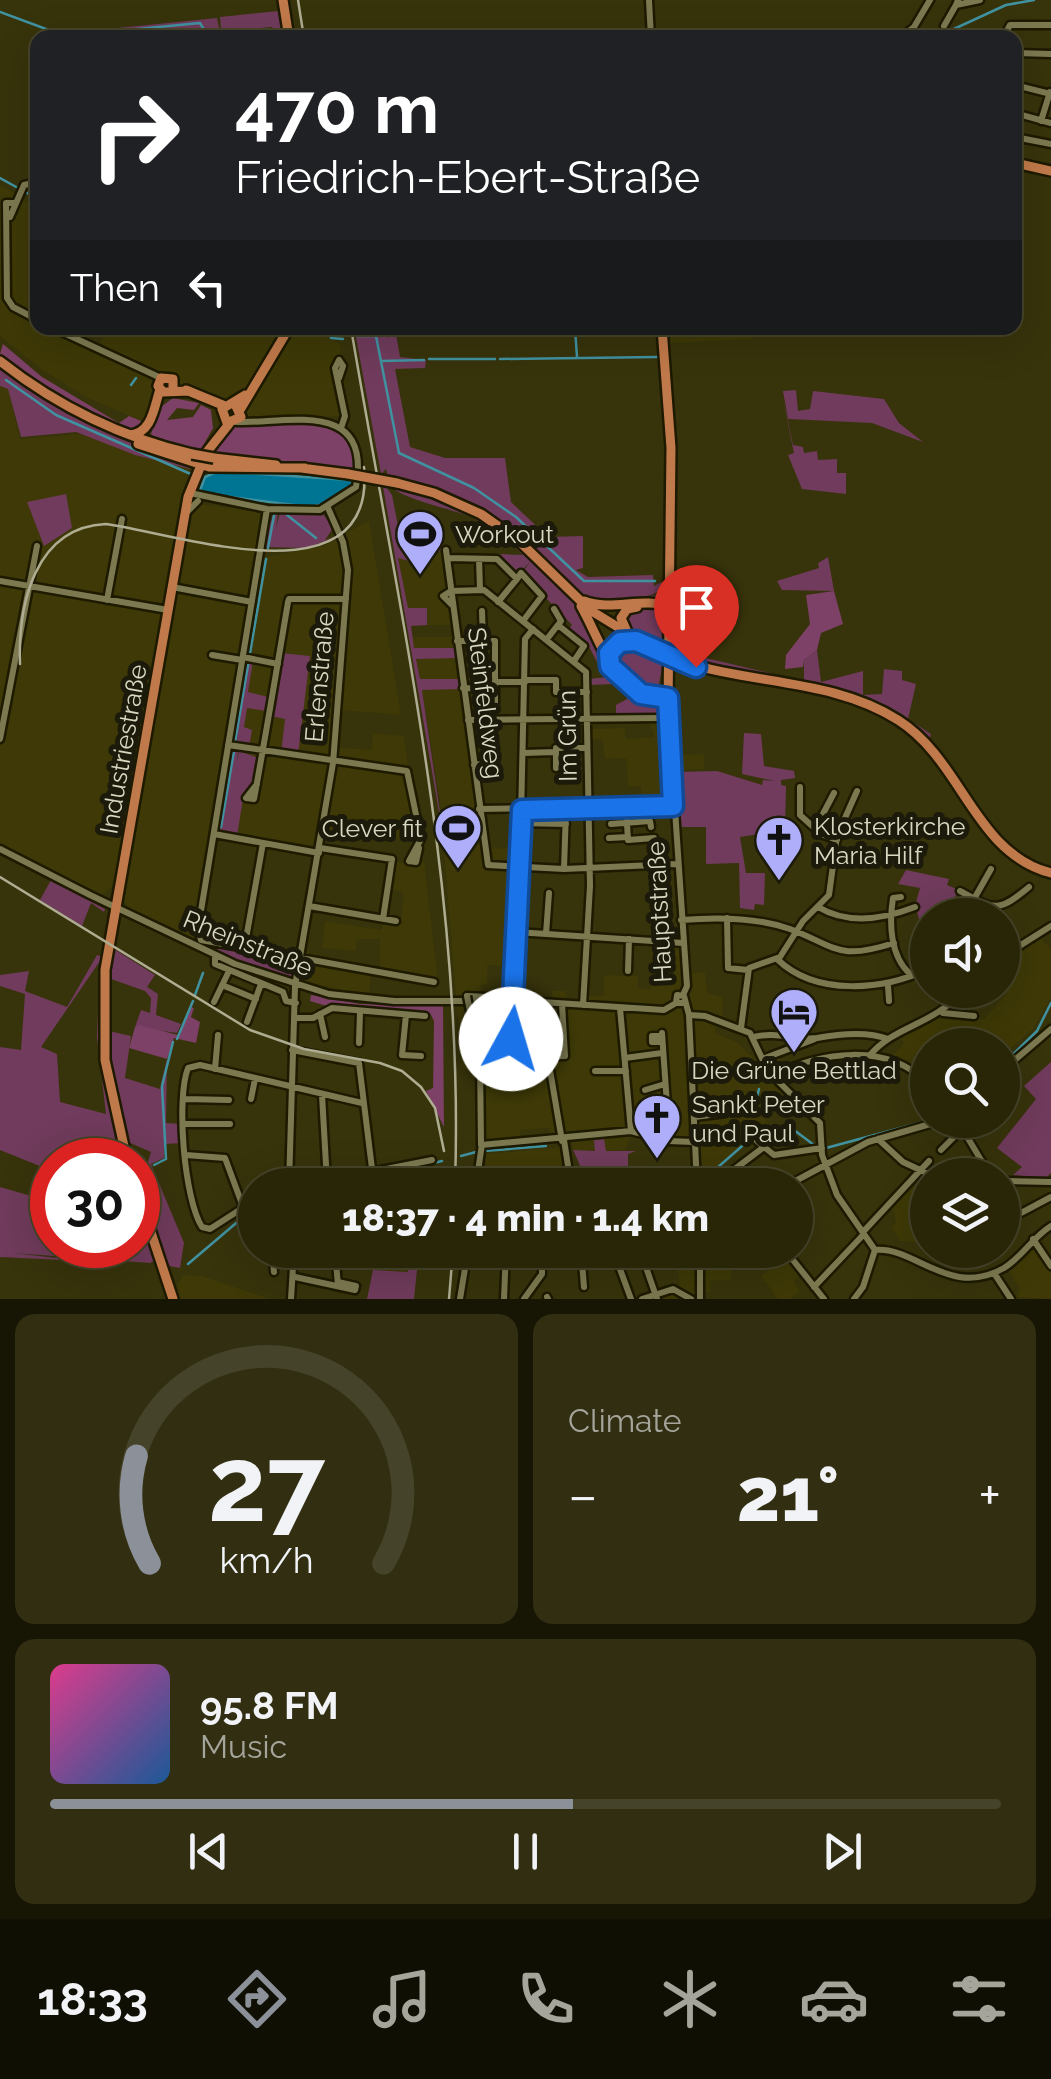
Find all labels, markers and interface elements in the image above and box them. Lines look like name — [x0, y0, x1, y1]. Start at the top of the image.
text: 470 m — [235, 67, 439, 149]
icon: right — [70, 70, 200, 200]
text: Friedrich-Ebert-Straße — [235, 151, 700, 204]
icon: left — [180, 260, 235, 315]
text: Then — [70, 265, 160, 310]
sports icon: Workout — [394, 508, 446, 576]
place label: Workout — [455, 519, 554, 549]
pin — [654, 565, 739, 668]
icon: arrive — [669, 580, 724, 635]
street label: Erlenstraße — [298, 610, 340, 744]
street label: Steinfeldweg — [462, 625, 510, 781]
street label: Industriestraße — [93, 662, 153, 836]
street label: Im Grün — [551, 690, 583, 782]
sports icon: Clever fit — [432, 802, 484, 870]
place label: Klosterkirche Maria Hilf — [814, 811, 965, 870]
place label: Clever fit — [322, 813, 424, 843]
church icon: Klosterkirche Maria Hilf — [753, 814, 805, 882]
street label: Hauptstraße — [640, 840, 678, 984]
map controls — [910, 898, 1020, 1268]
button: sound — [910, 898, 1020, 1008]
street label: Rheinstraße — [179, 903, 317, 983]
hotel icon: Die Grüne Bettlad — [768, 986, 820, 1054]
position arrow — [459, 987, 563, 1091]
button: search — [910, 1028, 1020, 1138]
place label: Die Grüne Bettlad — [691, 1055, 897, 1085]
place label: Sankt Peter und Paul — [692, 1089, 825, 1148]
church icon: Sankt Peter und Paul — [631, 1092, 683, 1160]
speed limit sign: 30 — [30, 1138, 160, 1268]
button: layers — [910, 1158, 1020, 1268]
text: 18:37 · 4 min · 1.4 km — [342, 1195, 709, 1240]
text: Climate — [568, 1402, 682, 1439]
text: 27 — [208, 1423, 326, 1545]
text: 21° — [737, 1450, 839, 1539]
text: − — [568, 1463, 598, 1528]
text: + — [978, 1463, 1001, 1528]
text: km/h — [219, 1539, 314, 1581]
text: 95.8 FM — [200, 1683, 339, 1728]
text: Music — [200, 1728, 287, 1765]
icon: previous — [181, 1824, 236, 1879]
icon: pause — [498, 1824, 553, 1879]
icon: next — [815, 1824, 870, 1879]
icon: directions — [222, 1964, 292, 2034]
icon: music — [367, 1964, 437, 2034]
icon: phone — [511, 1964, 581, 2034]
icon: climate — [655, 1964, 725, 2034]
icon: car — [799, 1964, 869, 2034]
icon: filters — [944, 1964, 1014, 2034]
text: 18:33 — [37, 1973, 148, 2026]

